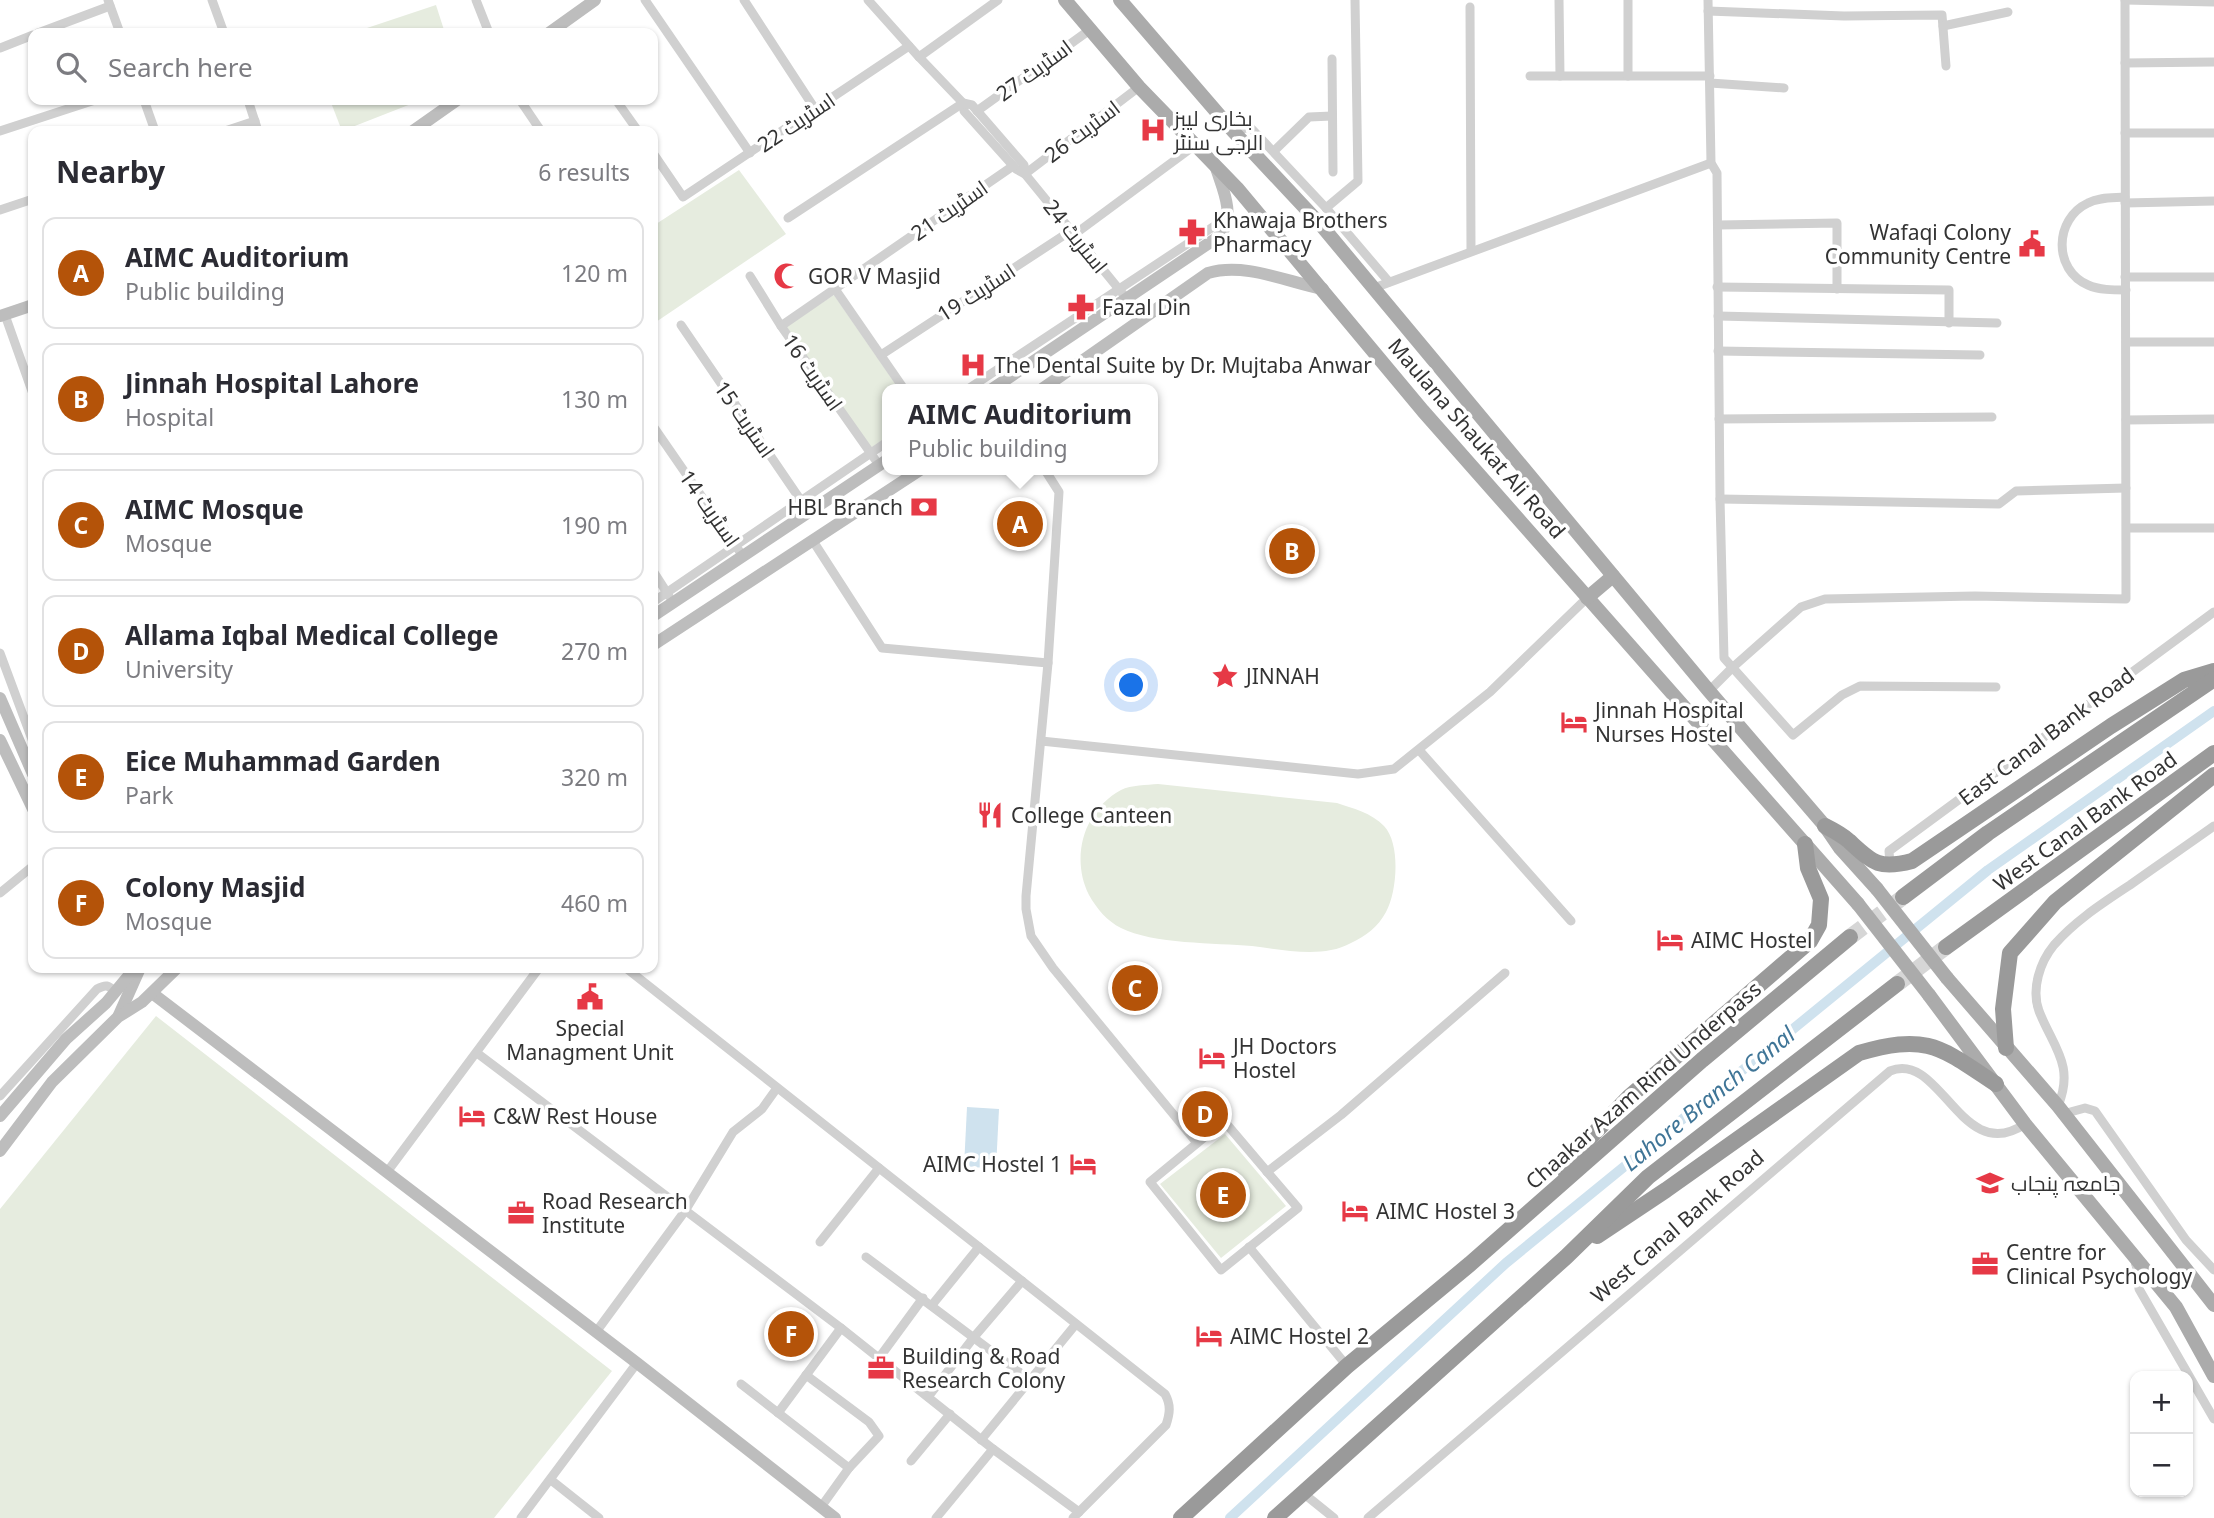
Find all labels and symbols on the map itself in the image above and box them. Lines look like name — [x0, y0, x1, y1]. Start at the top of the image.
street label: اسٹریٹ 27 — [990, 33, 1078, 107]
street label: اسٹریٹ 22 — [752, 86, 840, 158]
street label: اسٹریٹ 26 — [1039, 93, 1125, 169]
place label: بخاری لیبز الرجی سنٹر — [1173, 104, 1263, 156]
hospital icon: بخاری لیبز الرجی سنٹر — [1138, 115, 1168, 145]
street label: اسٹریٹ 21 — [905, 173, 993, 247]
street label: اسٹریٹ 24 — [1038, 193, 1114, 279]
place label: Khawaja Brothers Pharmacy — [1213, 206, 1387, 258]
pharmacy icon: Khawaja Brothers Pharmacy — [1177, 217, 1207, 247]
place label: Wafaqi Colony Community Centre — [1825, 218, 2011, 270]
public building icon: Wafaqi Colony Community Centre — [2017, 229, 2047, 259]
street label: اسٹریٹ 19 — [932, 256, 1020, 328]
mosque icon: GOR V Masjid — [772, 261, 802, 291]
place label: GOR V Masjid — [808, 262, 941, 290]
pharmacy icon: Fazal Din — [1066, 292, 1096, 322]
place label: Fazal Din — [1102, 293, 1191, 321]
street label: اسٹریٹ 16 — [776, 328, 850, 416]
street label: Maulana Shaukat Ali Road — [1382, 332, 1572, 544]
hospital icon: The Dental Suite by Dr. Mujtaba Anwar — [958, 350, 988, 380]
place label: The Dental Suite by Dr. Mujtaba Anwar — [994, 351, 1372, 379]
street label: اسٹریٹ 15 — [708, 375, 782, 463]
street label: اسٹریٹ 14 — [673, 464, 747, 552]
bank icon: HBL Branch — [909, 492, 939, 522]
place label: HBL Branch — [788, 493, 903, 521]
pin: A — [997, 498, 1043, 550]
pin: B — [1269, 525, 1315, 577]
place icon: JINNAH — [1210, 661, 1240, 691]
street label: East Canal Bank Road — [1953, 661, 2139, 811]
place label: JINNAH — [1244, 662, 1320, 690]
your location — [1114, 668, 1148, 702]
place label: Jinnah Hospital Nurses Hostel — [1593, 696, 1744, 748]
hotel icon: Jinnah Hospital Nurses Hostel — [1559, 707, 1589, 737]
street label: West Canal Bank Road — [1988, 745, 2182, 897]
restaurant icon: College Canteen — [975, 800, 1005, 830]
place label: College Canteen — [1011, 801, 1172, 829]
hotel icon: AIMC Hostel — [1655, 925, 1685, 955]
place label: AIMC Hostel — [1691, 926, 1813, 954]
pin: C — [1112, 962, 1158, 1014]
street label: Chaakar Azam Rind Underpass — [1519, 975, 1767, 1195]
public building icon: Special Managment Unit — [575, 982, 605, 1012]
place label: Special Managment Unit — [506, 1014, 674, 1066]
water label: Lahore Branch Canal — [1615, 1018, 1802, 1178]
place label: JH Doctors Hostel — [1231, 1032, 1337, 1084]
hotel icon: JH Doctors Hostel — [1197, 1043, 1227, 1073]
pin: D — [1182, 1088, 1228, 1140]
hotel icon: C&W Rest House — [457, 1101, 487, 1131]
place label: C&W Rest House — [493, 1102, 657, 1130]
street label: West Canal Bank Road — [1585, 1143, 1769, 1309]
hotel icon: AIMC Hostel 1 — [1068, 1149, 1098, 1179]
place label: AIMC Hostel 1 — [923, 1150, 1062, 1178]
school or university icon: جامعہ پنجاب — [1975, 1168, 2005, 1198]
pin: E — [1200, 1169, 1246, 1221]
place label: جامعہ پنجاب — [2011, 1169, 2121, 1198]
place label: Road Research Institute — [542, 1187, 688, 1239]
hotel icon: AIMC Hostel 3 — [1340, 1196, 1370, 1226]
place label: AIMC Hostel 3 — [1376, 1197, 1515, 1225]
office icon: Road Research Institute — [506, 1198, 536, 1228]
place label: Centre for Clinical Psychology — [2006, 1238, 2193, 1290]
office icon: Centre for Clinical Psychology — [1970, 1249, 2000, 1279]
pin: F — [768, 1308, 814, 1360]
hotel icon: AIMC Hostel 2 — [1194, 1321, 1224, 1351]
place label: AIMC Hostel 2 — [1230, 1322, 1369, 1350]
place label: Building & Road Research Colony — [902, 1342, 1065, 1394]
office icon: Building & Road Research Colony — [866, 1353, 896, 1383]

